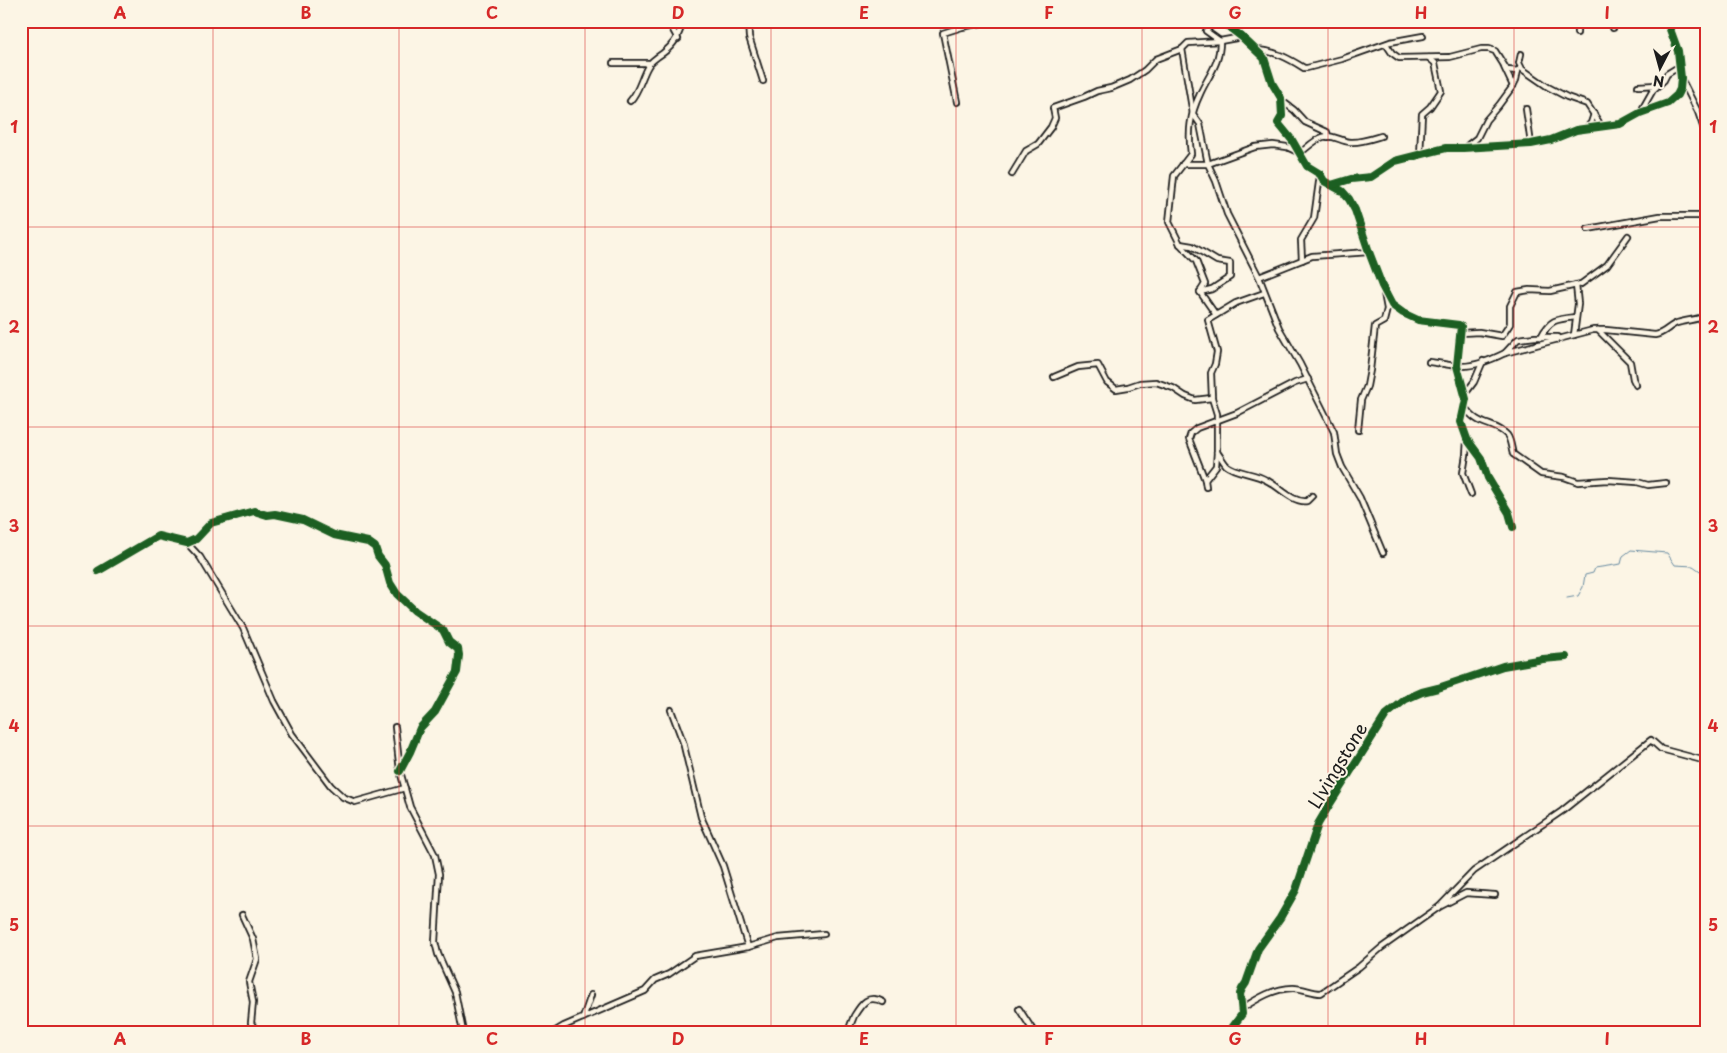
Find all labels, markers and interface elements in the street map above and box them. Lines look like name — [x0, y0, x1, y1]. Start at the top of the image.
text: A — [114, 0, 127, 24]
text: B — [301, 0, 312, 24]
text: C — [486, 0, 498, 24]
text: D — [672, 0, 684, 24]
text: E — [859, 0, 869, 24]
text: F — [1044, 0, 1054, 24]
text: G — [1228, 0, 1242, 24]
text: H — [1415, 0, 1427, 24]
text: I — [1604, 0, 1610, 24]
north arrow — [1634, 42, 1684, 92]
text: N — [1652, 70, 1665, 92]
text: 1 — [10, 114, 18, 138]
text: 1 — [1709, 114, 1717, 138]
text: 2 — [8, 314, 20, 338]
text: 2 — [1707, 314, 1719, 338]
text: 3 — [9, 513, 19, 537]
text: 3 — [1708, 513, 1718, 537]
text: 4 — [9, 713, 20, 737]
text: 4 — [1708, 713, 1719, 737]
street label: LIvingstone — [1301, 717, 1373, 813]
text: 5 — [9, 912, 19, 936]
text: 5 — [1708, 912, 1718, 936]
text: A — [114, 1026, 127, 1050]
text: B — [301, 1026, 312, 1050]
text: C — [486, 1026, 498, 1050]
text: D — [672, 1026, 684, 1050]
text: E — [859, 1026, 869, 1050]
text: F — [1044, 1026, 1054, 1050]
text: G — [1228, 1026, 1242, 1050]
text: H — [1415, 1026, 1427, 1050]
text: I — [1604, 1026, 1610, 1050]

